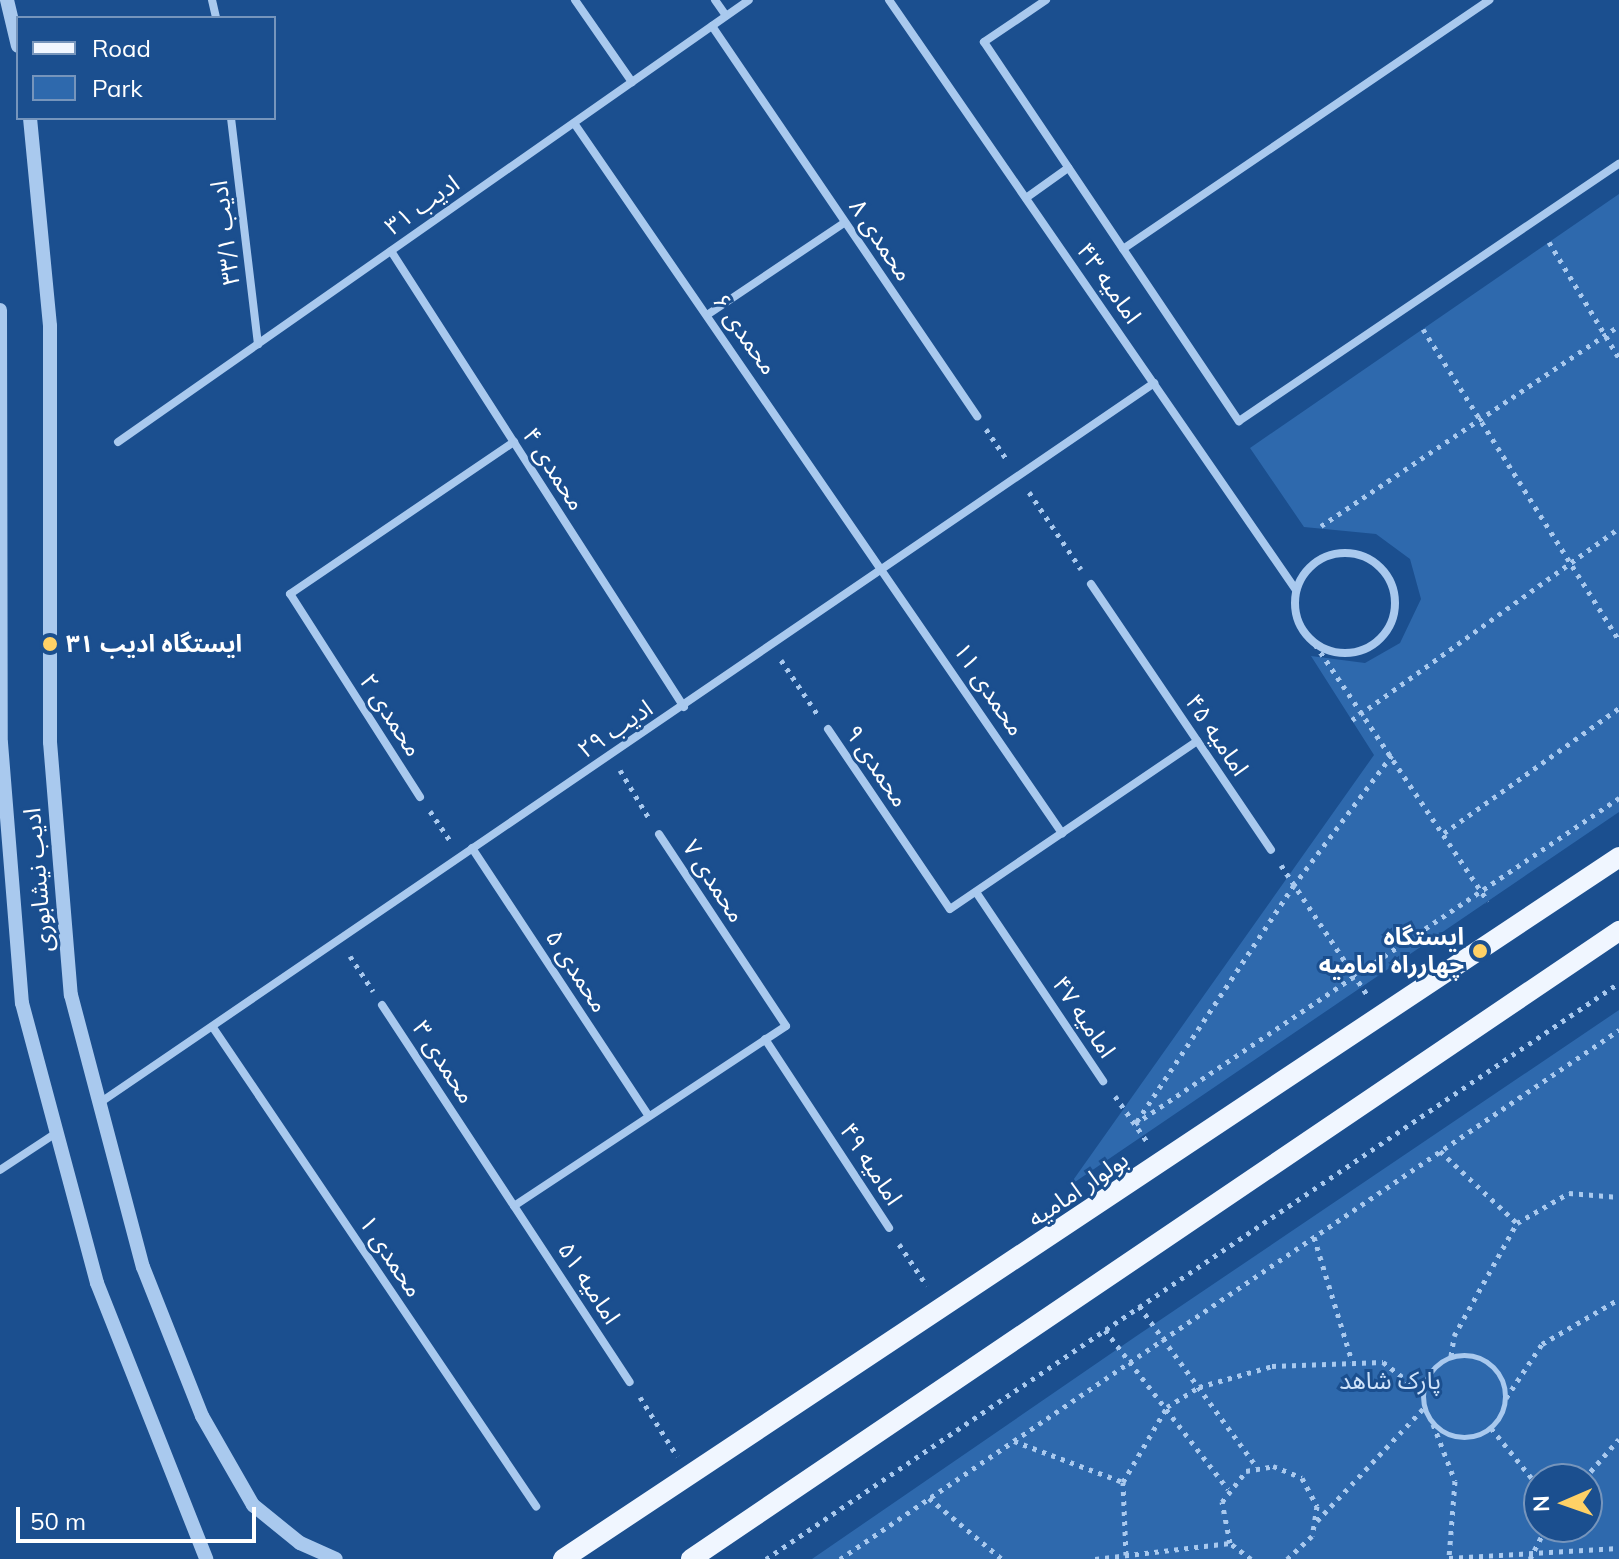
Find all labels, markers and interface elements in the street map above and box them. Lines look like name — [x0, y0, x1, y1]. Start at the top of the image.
legend — [16, 16, 276, 120]
text: Road — [92, 33, 151, 63]
text: Park — [92, 73, 143, 103]
street label: ادیب ۳۱ — [379, 169, 465, 241]
street label: ادیب ۳۳/۱ — [204, 179, 246, 287]
street label: محمدی ۸ — [843, 193, 919, 287]
street label: امامیه ۴۳ — [1071, 237, 1147, 329]
street label: محمدی ۶ — [707, 288, 783, 380]
street label: محمدی ۴ — [517, 422, 591, 516]
place label: ایستگاه ادیب ۳۱ — [66, 630, 242, 658]
marker: ایستگاه ادیب ۳۱ — [41, 635, 59, 653]
street label: محمدی ۱۱ — [947, 637, 1031, 741]
street label: محمدی ۲ — [354, 668, 428, 762]
street label: امامیه ۴۵ — [1179, 689, 1255, 781]
street label: ادیب ۲۹ — [572, 693, 658, 765]
street label: محمدی ۹ — [839, 719, 915, 813]
street label: ادیب نیشابوری — [17, 807, 59, 953]
street label: محمدی ۷ — [677, 834, 751, 928]
place label: ایستگاه چهارراه امامیه — [1319, 923, 1464, 979]
street label: محمدی ۵ — [540, 924, 614, 1018]
marker: ایستگاه چهارراه امامیه — [1471, 942, 1489, 960]
street label: امامیه ۴۷ — [1046, 971, 1122, 1063]
street label: محمدی ۳ — [407, 1015, 481, 1109]
street label: امامیه ۴۹ — [834, 1117, 908, 1211]
street label: بولوار امامیه — [1022, 1145, 1134, 1233]
street label: محمدی ۱ — [353, 1209, 429, 1303]
street label: امامیه ۵۱ — [552, 1236, 626, 1330]
park label: پارک شاهد — [1339, 1367, 1441, 1395]
north arrow — [1523, 1463, 1603, 1543]
scale bar — [20, 1491, 260, 1541]
text: N — [1527, 1495, 1555, 1513]
text: 50 m — [30, 1506, 86, 1536]

